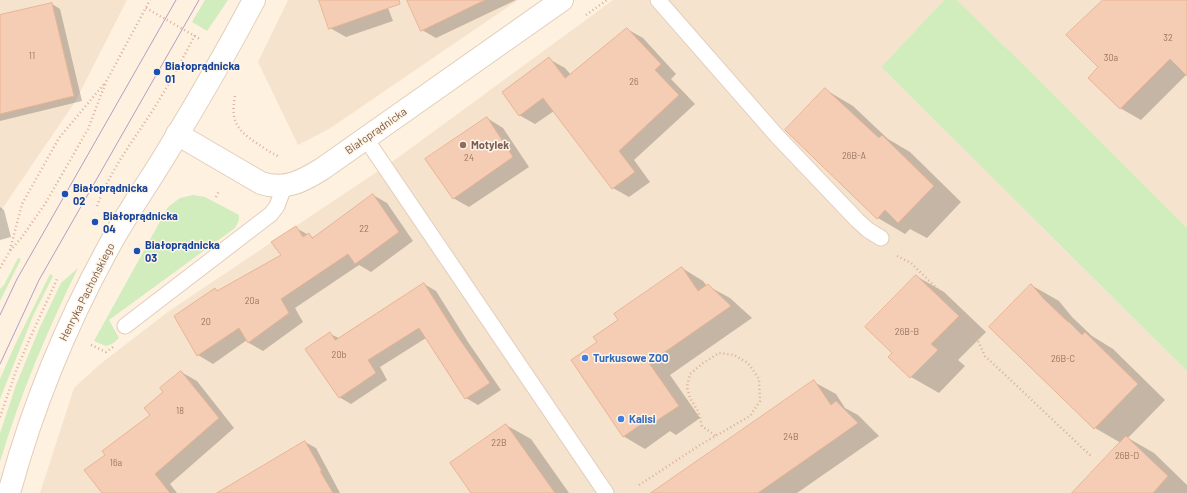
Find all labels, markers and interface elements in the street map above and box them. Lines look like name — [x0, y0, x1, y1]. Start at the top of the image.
house number: 32 — [1163, 33, 1173, 43]
house number: 11 — [29, 51, 35, 61]
house number: 30a — [1104, 53, 1118, 63]
place label: Białoprądnicka 01 — [165, 59, 240, 85]
marker: Białoprądnicka 01 — [152, 67, 162, 77]
house number: 26 — [629, 77, 639, 87]
street label: Białoprądnicka — [343, 105, 409, 157]
place label: Motylek — [471, 138, 509, 152]
marker: Motylek — [458, 140, 468, 150]
house number: 26B-A — [842, 151, 866, 161]
house number: 24 — [464, 153, 474, 163]
place label: Białoprądnicka 02 — [73, 181, 148, 207]
marker: Białoprądnicka 02 — [60, 189, 70, 199]
place label: Białoprądnicka 04 — [103, 209, 178, 235]
marker: Białoprądnicka 04 — [90, 217, 100, 227]
house number: 22 — [359, 224, 369, 234]
place label: Białoprądnicka 03 — [145, 238, 220, 264]
street label: Henryka Pachońskiego — [56, 241, 118, 343]
marker: Białoprądnicka 03 — [132, 246, 142, 256]
house number: 20a — [245, 296, 259, 306]
house number: 20 — [201, 317, 211, 327]
house number: 26B-B — [895, 327, 919, 337]
house number: 20b — [332, 350, 346, 360]
place label: Turkusowe ZOO — [593, 351, 669, 365]
marker: Turkusowe ZOO — [580, 353, 590, 363]
house number: 26B-C — [1051, 354, 1075, 364]
house number: 18 — [176, 406, 184, 416]
place label: Kalisi — [629, 412, 656, 426]
marker: Kalisi — [616, 414, 626, 424]
house number: 24B — [783, 432, 799, 442]
house number: 22B — [491, 438, 507, 448]
house number: 26B-D — [1115, 451, 1139, 461]
house number: 16a — [110, 458, 122, 468]

